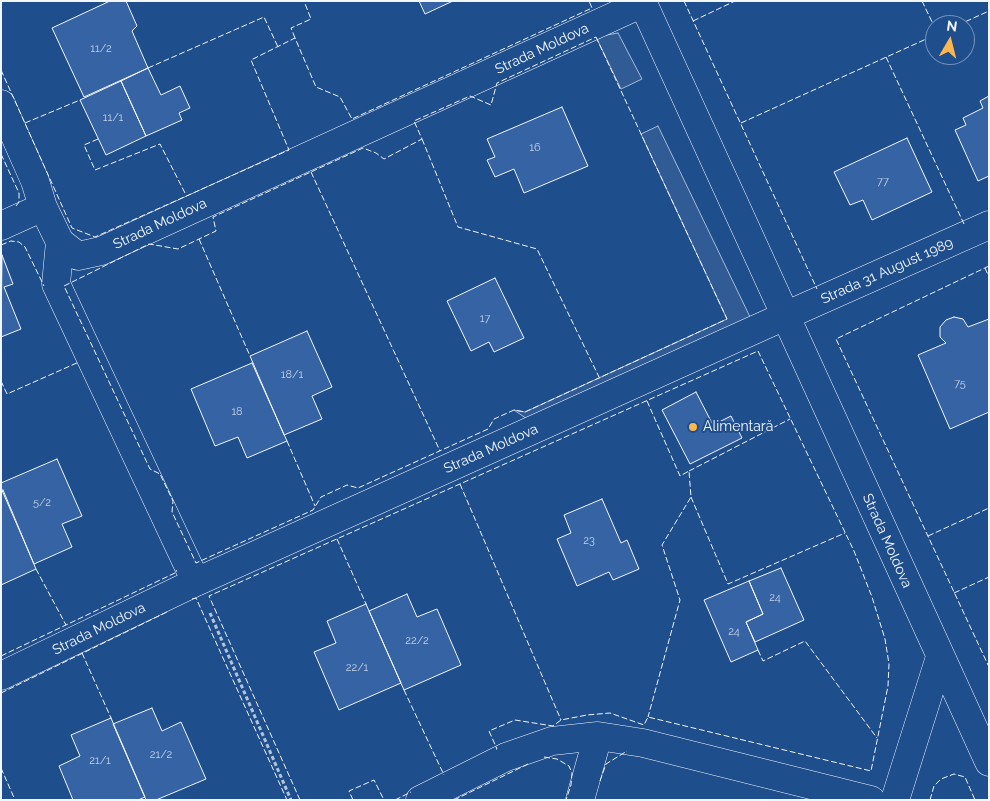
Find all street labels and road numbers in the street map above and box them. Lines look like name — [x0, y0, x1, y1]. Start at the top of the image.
street label: Strada Moldova — [492, 20, 592, 78]
street label: Strada Moldova — [110, 195, 210, 253]
street label: Strada 31 August 1989 — [818, 234, 956, 308]
street label: Strada Moldova — [441, 421, 541, 477]
street label: Strada Moldova — [859, 491, 915, 591]
street label: Strada Moldova — [50, 599, 148, 659]

